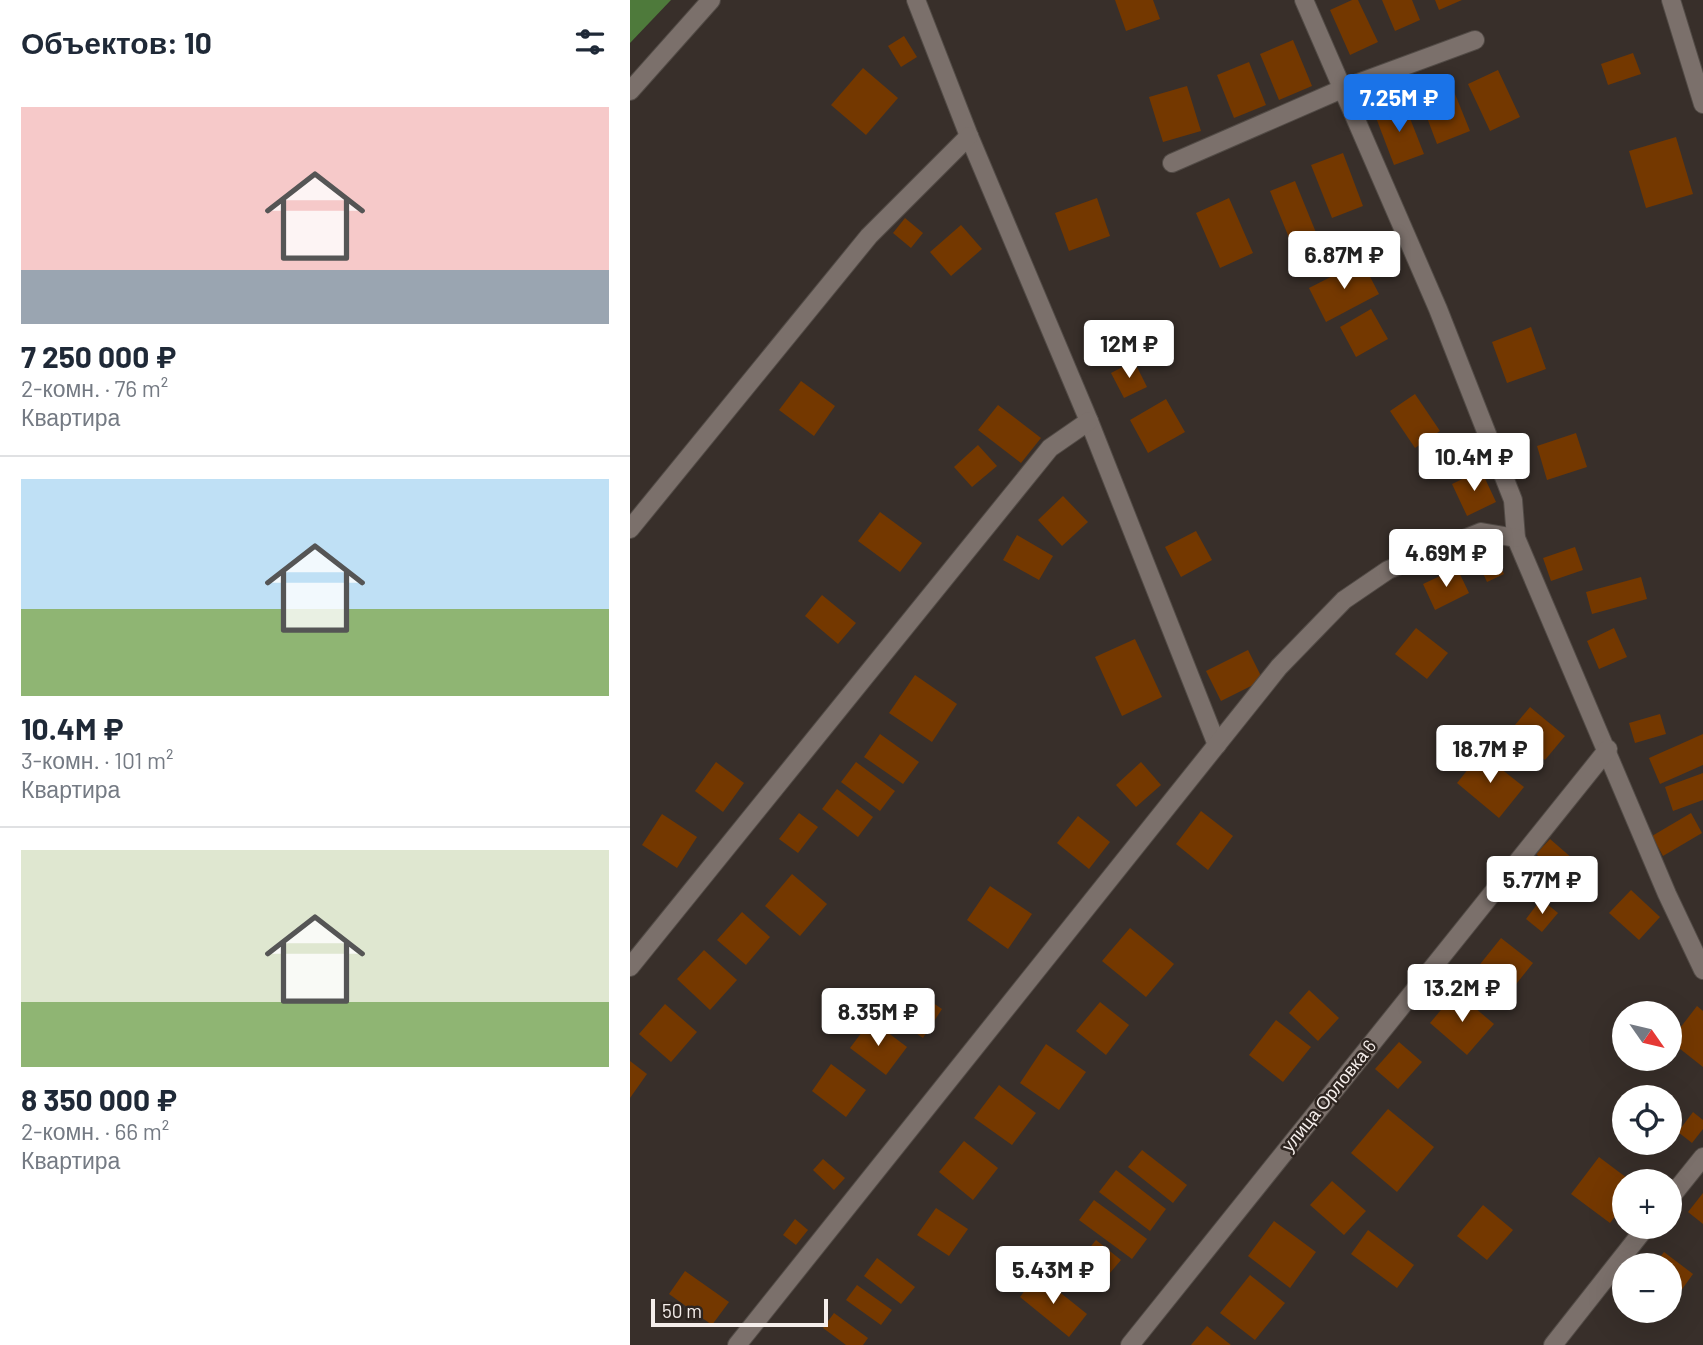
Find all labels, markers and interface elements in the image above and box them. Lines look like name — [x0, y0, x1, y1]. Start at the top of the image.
icon: filters — [571, 23, 609, 61]
text: Объектов: 10 — [21, 24, 212, 60]
pin: 7.25M ₽ — [1334, 74, 1464, 134]
text: 7.25M ₽ — [1360, 83, 1438, 111]
icon: home — [252, 153, 378, 279]
pin: 6.87M ₽ — [1279, 232, 1409, 291]
text: 6.87M ₽ — [1304, 240, 1384, 268]
pin: 12M ₽ — [1080, 320, 1178, 380]
text: 12M ₽ — [1100, 329, 1158, 357]
text: 7 250 000 ₽ — [21, 338, 176, 374]
text: 2-комн. · 76 m² — [21, 374, 168, 402]
text: Квартира — [21, 403, 120, 431]
pin: 10.4M ₽ — [1409, 434, 1539, 493]
text: 10.4M ₽ — [1435, 442, 1513, 470]
icon: home — [252, 525, 378, 651]
pin: 4.69M ₽ — [1381, 530, 1511, 589]
text: 4.69M ₽ — [1405, 538, 1487, 566]
text: 10.4M ₽ — [21, 710, 123, 746]
pin: 18.7M ₽ — [1425, 726, 1555, 785]
text: 18.7M ₽ — [1452, 734, 1528, 762]
text: 3-комн. · 101 m² — [21, 746, 174, 774]
text: Квартира — [21, 775, 120, 803]
pin: 5.77M ₽ — [1477, 856, 1607, 916]
text: 5.77M ₽ — [1503, 865, 1581, 893]
icon: home — [252, 896, 378, 1022]
pin: 13.2M ₽ — [1397, 964, 1527, 1024]
text: 13.2M ₽ — [1424, 973, 1500, 1001]
pin: 8.35M ₽ — [813, 988, 943, 1048]
text: 8.35M ₽ — [838, 997, 918, 1025]
north arrow — [1612, 1001, 1682, 1071]
map controls — [1612, 1001, 1682, 1323]
street label: улица Орловка 6 — [1276, 1035, 1380, 1156]
text: 8 350 000 ₽ — [21, 1081, 177, 1117]
button: locate — [1612, 1085, 1682, 1155]
text: 2-комн. · 66 m² — [21, 1117, 169, 1145]
text: Квартира — [21, 1146, 120, 1174]
button: + — [1612, 1169, 1682, 1239]
pin: 5.43M ₽ — [988, 1246, 1118, 1306]
button: − — [1612, 1253, 1682, 1323]
text: 5.43M ₽ — [1012, 1255, 1094, 1283]
scale bar — [651, 1296, 828, 1328]
text: 50 m — [662, 1299, 702, 1322]

